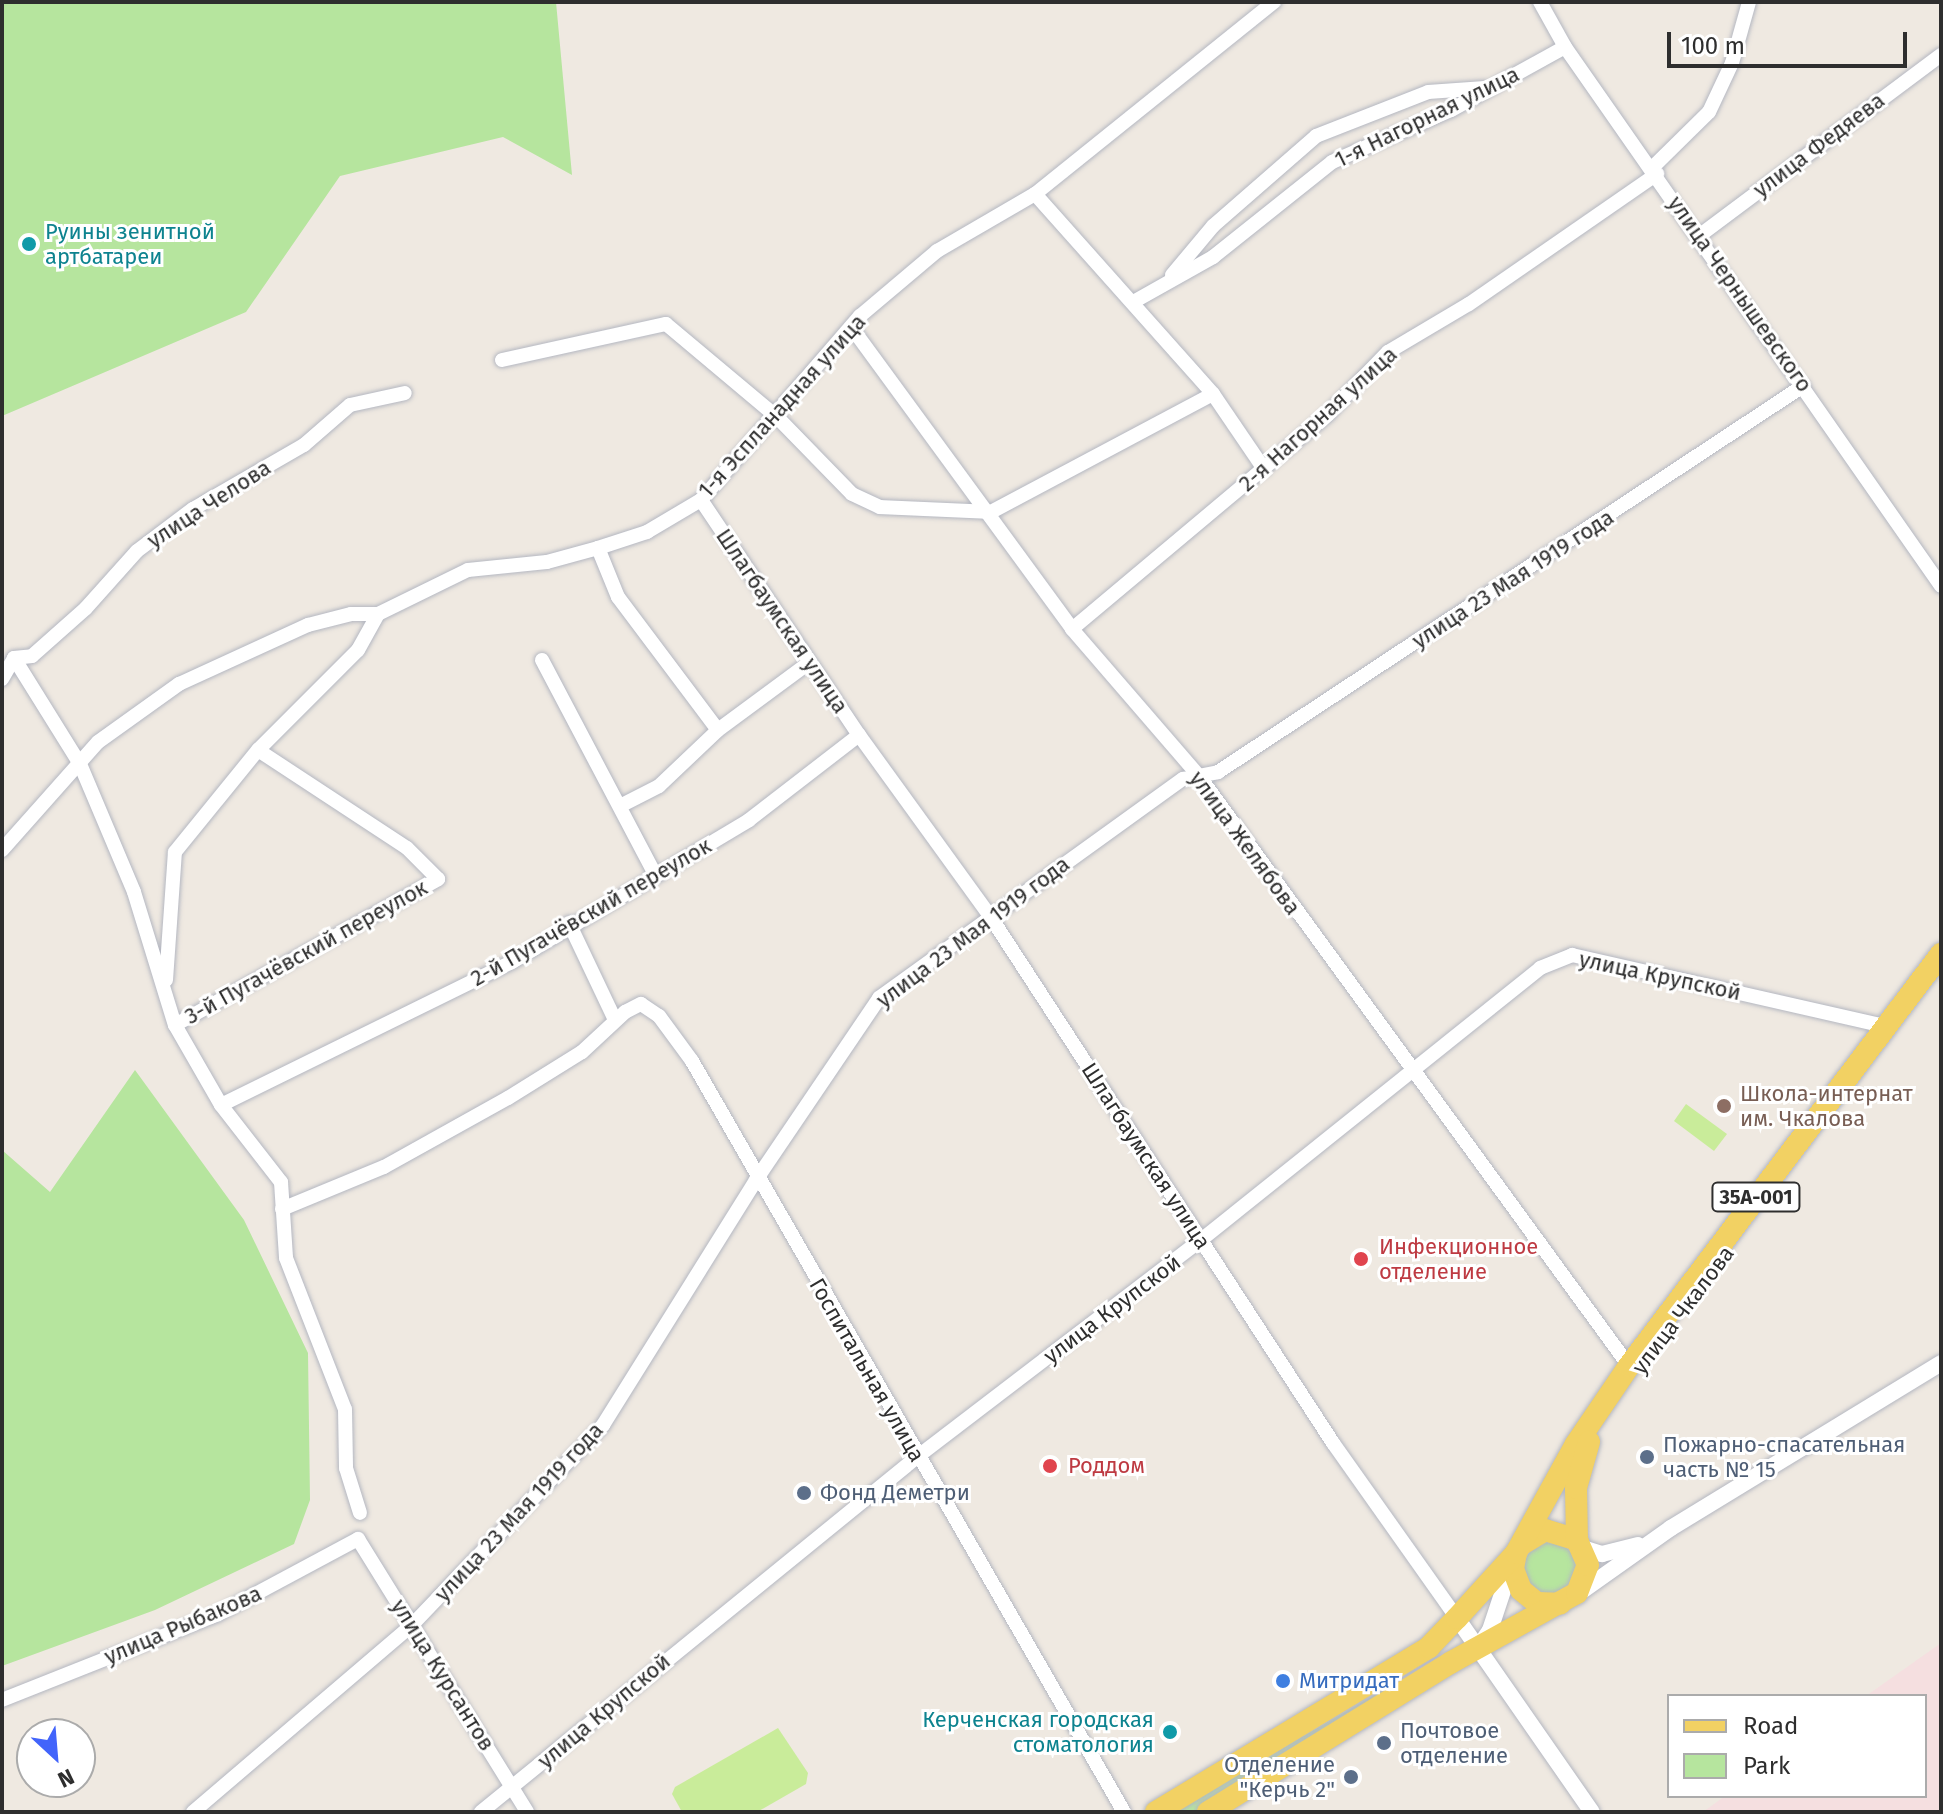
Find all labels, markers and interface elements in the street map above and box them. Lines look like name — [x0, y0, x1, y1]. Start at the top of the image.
scale bar — [1671, 16, 1911, 66]
text: 100 m — [1681, 32, 1745, 60]
street label: 1-я Нагорная улица — [1330, 61, 1524, 173]
street label: улица Федяева — [1748, 87, 1890, 203]
street label: улица Чернышевского — [1662, 191, 1818, 397]
place label: Руины зенитной артбатареи — [45, 218, 215, 270]
marker: Руины зенитной артбатареи — [20, 235, 38, 253]
street label: 1-я Эспланадная улица — [693, 309, 871, 503]
street label: 2-я Нагорная улица — [1234, 341, 1402, 497]
street label: улица Челова — [142, 454, 276, 554]
street label: улица 23 Мая 1919 года — [1407, 504, 1619, 654]
street label: Шлагбаумская улица — [710, 524, 854, 718]
street label: улица Желябова — [1184, 766, 1306, 920]
street label: 2-й Пугачёвский переулок — [466, 832, 716, 992]
street label: улица 23 Мая 1919 года — [871, 851, 1075, 1013]
street label: 3-й Пугачёвский переулок — [180, 874, 432, 1030]
street label: улица Крупской — [1577, 946, 1743, 1006]
street label: Шлагбаумская улица — [1076, 1058, 1216, 1254]
place label: Школа-интернат им. Чкалова — [1740, 1080, 1913, 1132]
marker: Школа-интернат им. Чкалова — [1715, 1097, 1733, 1115]
road number: 35А-001 — [1710, 1181, 1802, 1213]
place label: Инфекционное отделение — [1379, 1233, 1538, 1284]
street label: улица Чкалова — [1626, 1241, 1740, 1379]
marker: Инфекционное отделение — [1350, 1248, 1372, 1270]
street label: улица Крупской — [1038, 1249, 1186, 1369]
street label: Госпитальная улица — [804, 1273, 930, 1467]
street label: улица 23 Мая 1919 года — [429, 1417, 609, 1607]
place label: Пожарно-спасательная часть № 15 — [1663, 1431, 1905, 1482]
marker: Пожарно-спасательная часть № 15 — [1638, 1448, 1656, 1466]
place label: Роддом — [1068, 1453, 1145, 1479]
marker: Роддом — [1039, 1455, 1061, 1477]
place label: Фонд Деметри — [820, 1480, 970, 1506]
marker: Фонд Деметри — [795, 1484, 813, 1502]
street label: улица Рыбакова — [100, 1580, 266, 1670]
street label: улица Курсантов — [386, 1594, 500, 1756]
street label: улица Крупской — [532, 1648, 676, 1774]
place label: Митридат — [1299, 1668, 1399, 1694]
marker: Митридат — [1274, 1672, 1292, 1690]
legend — [1667, 1694, 1927, 1798]
place label: Керченская городская стоматология — [922, 1706, 1154, 1758]
text: Road — [1743, 1712, 1798, 1740]
place label: Почтовое отделение — [1400, 1717, 1508, 1768]
north arrow — [16, 1718, 96, 1798]
marker: Керченская городская стоматология — [1161, 1723, 1179, 1741]
marker: Почтовое отделение — [1375, 1734, 1393, 1752]
place label: Отделение "Керчь 2" — [1224, 1751, 1335, 1802]
text: Park — [1743, 1752, 1790, 1780]
text: N — [53, 1763, 78, 1794]
marker: Отделение "Керчь 2" — [1342, 1768, 1360, 1786]

